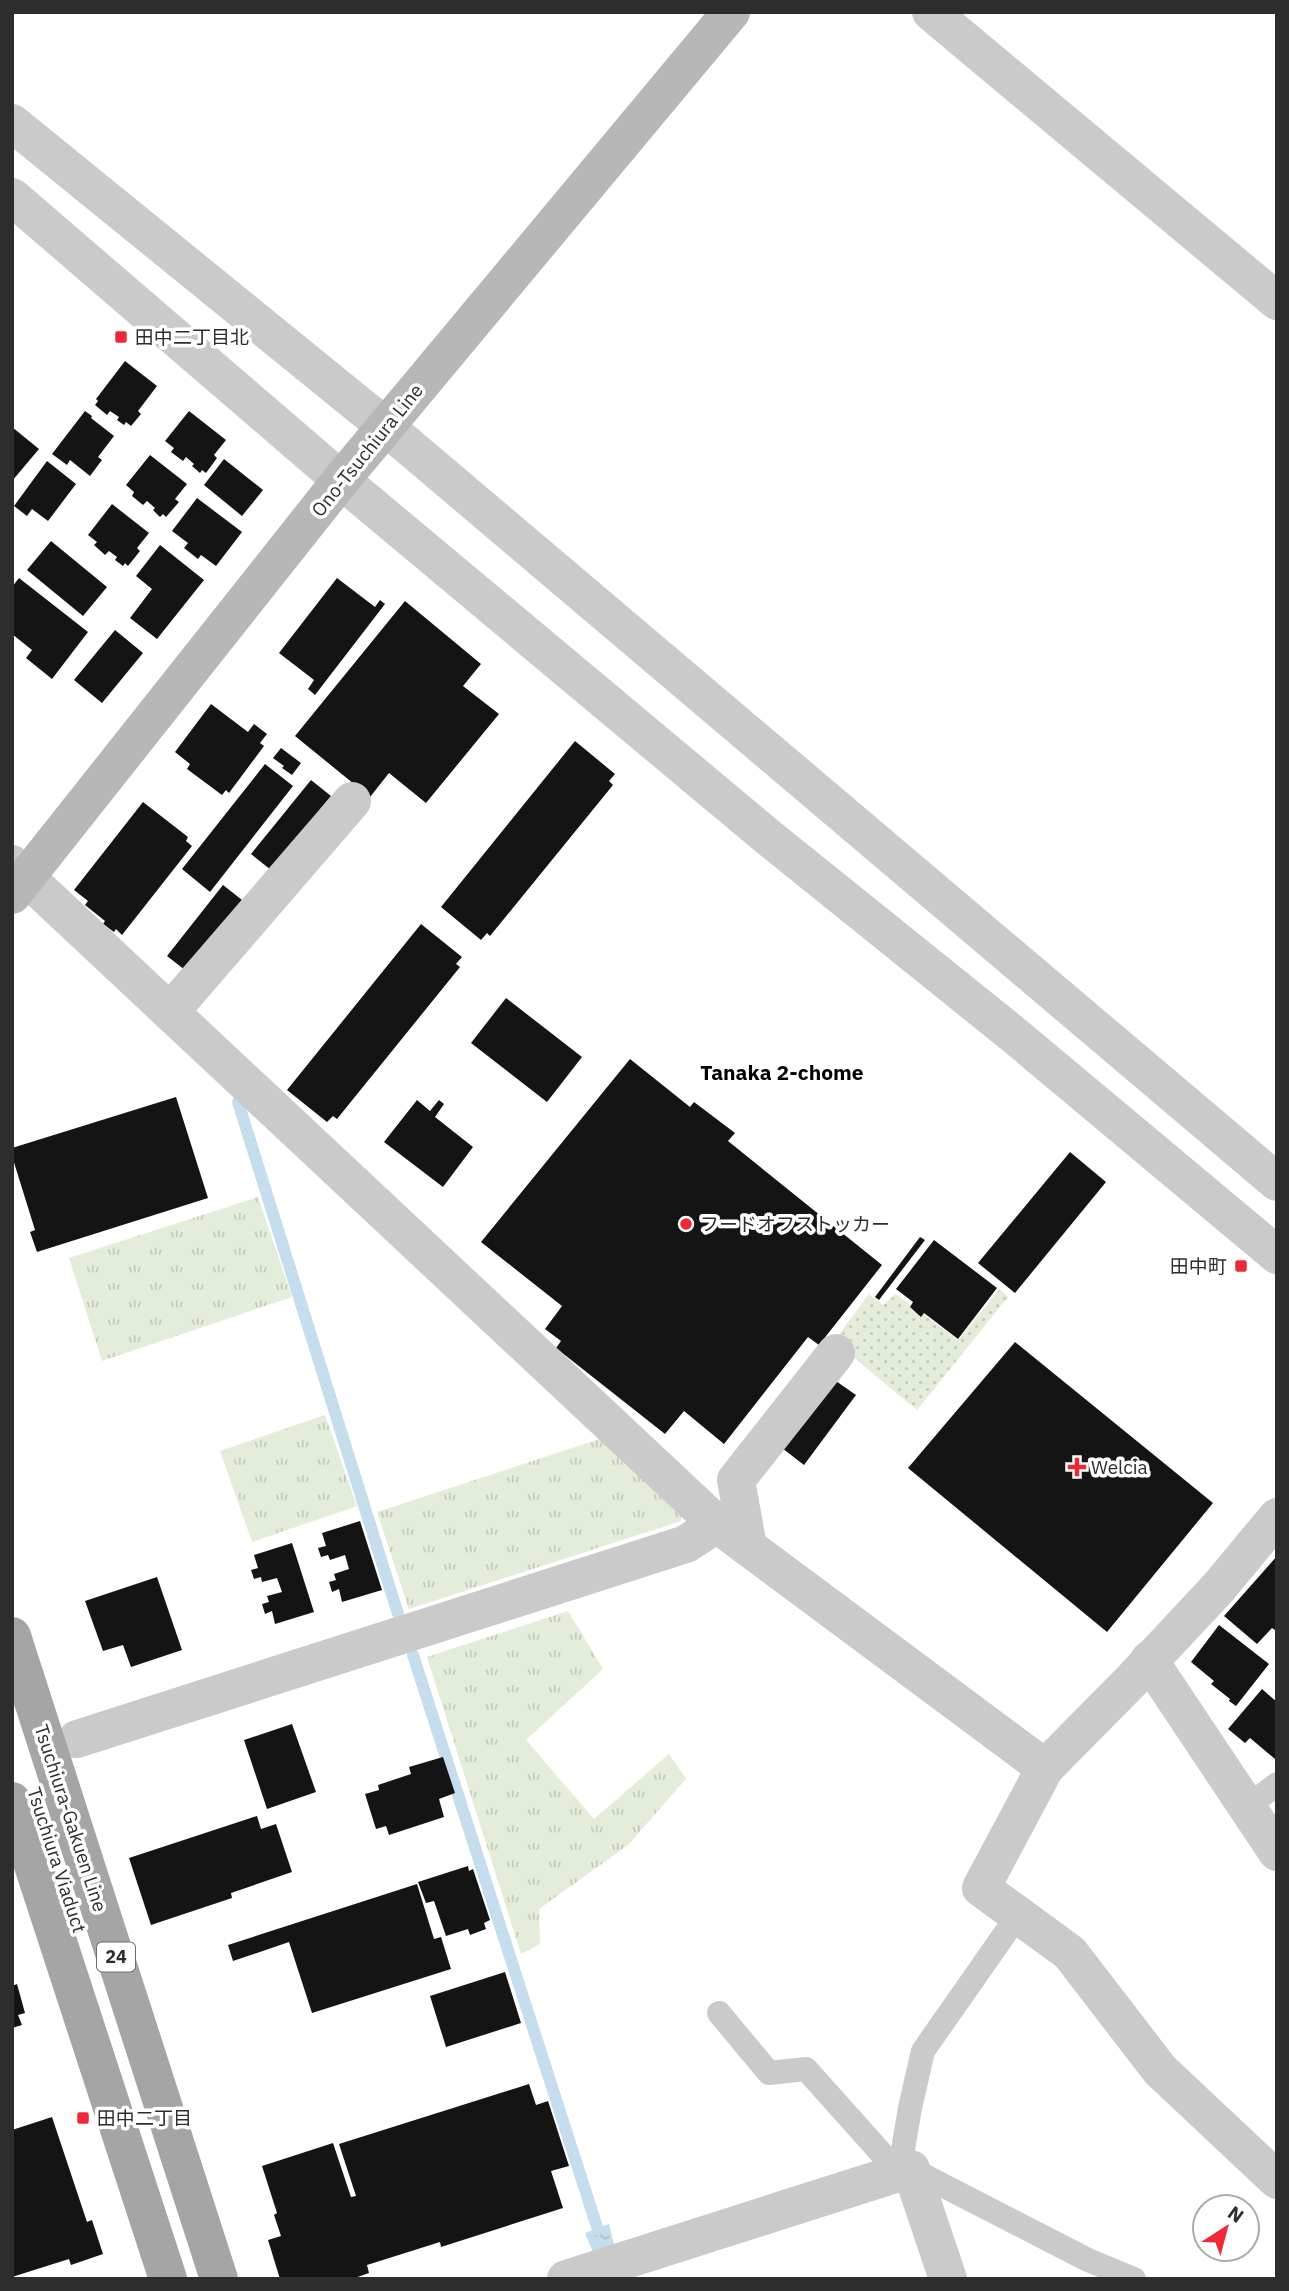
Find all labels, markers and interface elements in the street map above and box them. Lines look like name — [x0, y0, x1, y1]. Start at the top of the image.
place label: 田中二丁目北 — [135, 325, 249, 349]
marker: 田中二丁目北 — [113, 329, 129, 345]
street label: Ono-Tsuchiura Line — [306, 379, 428, 521]
district label: Tanaka 2-chome — [700, 1058, 864, 1086]
place label: フードオフストッカー — [700, 1212, 890, 1236]
marker: フードオフストッカー — [678, 1216, 694, 1232]
place label: 田中町 — [1170, 1254, 1227, 1278]
marker: 田中町 — [1233, 1258, 1249, 1274]
place label: Welcia — [1091, 1455, 1148, 1479]
marker: Welcia — [1069, 1459, 1085, 1475]
street label: Tsuchiura-Gakuen Line — [29, 1721, 113, 1915]
street label: Tsuchiura Viaduct — [22, 1784, 92, 1936]
road number: 24 — [97, 1942, 135, 1971]
place label: 田中二丁目 — [97, 2106, 192, 2130]
marker: 田中二丁目 — [75, 2110, 91, 2126]
north arrow — [1191, 2193, 1261, 2263]
text: N — [1223, 2200, 1249, 2228]

